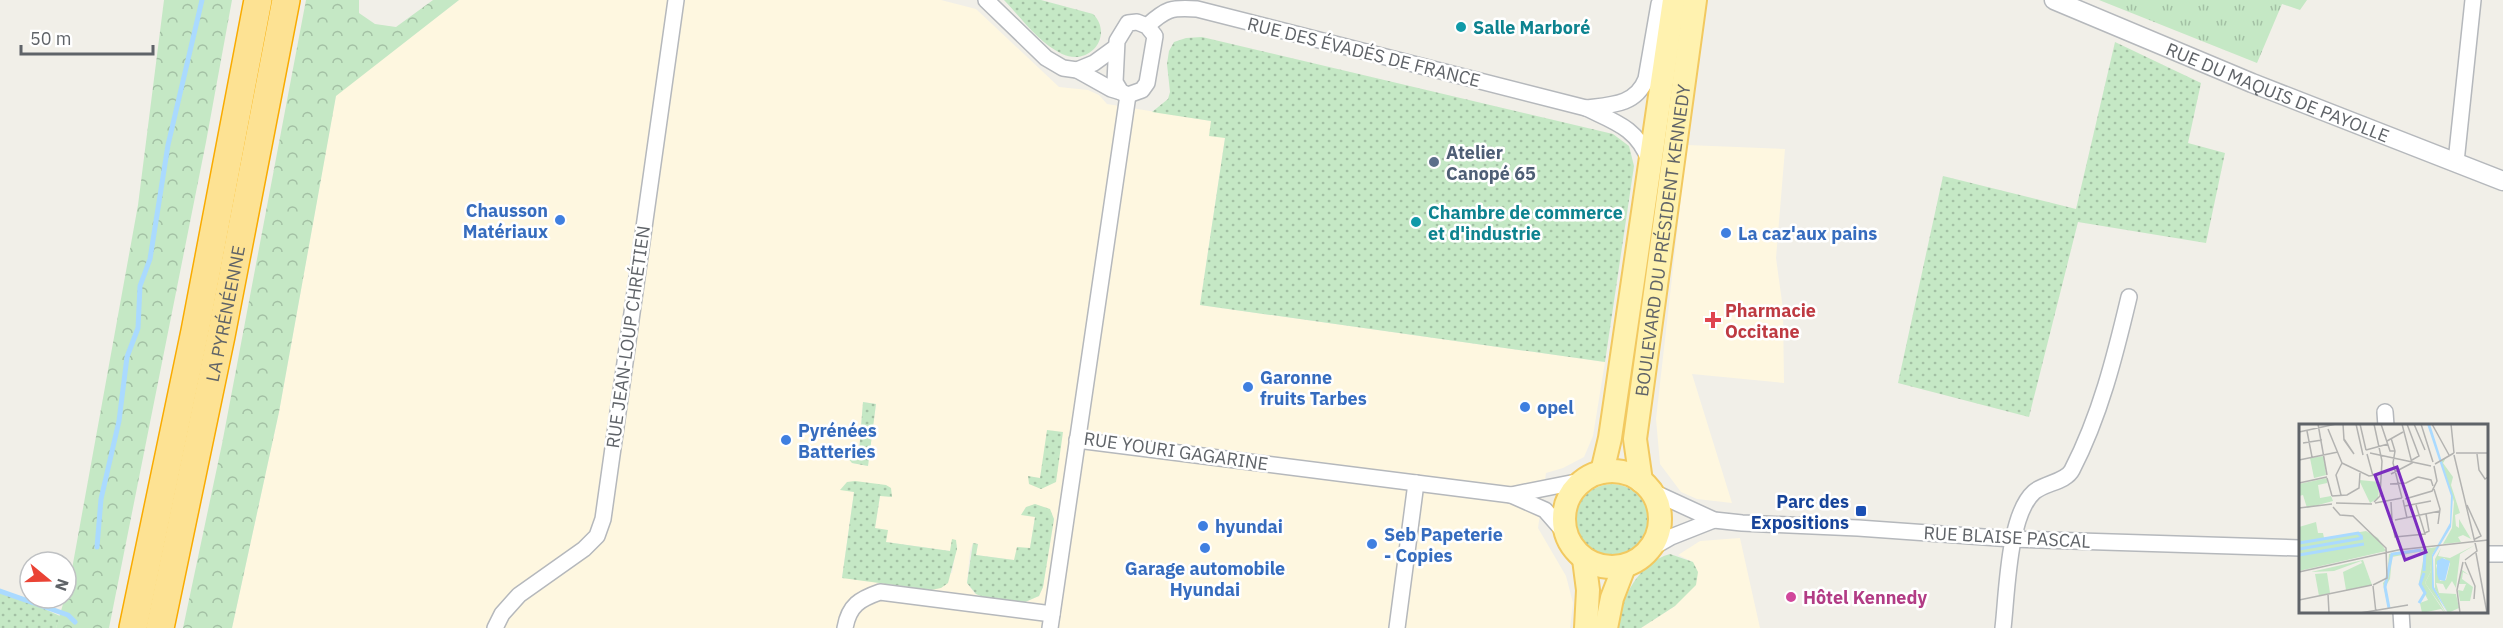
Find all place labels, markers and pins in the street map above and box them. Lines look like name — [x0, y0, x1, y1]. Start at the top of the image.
place label: Salle Marboré — [1473, 16, 1590, 39]
marker: Salle Marboré — [1454, 20, 1468, 34]
place label: Atelier Canopé 65 — [1446, 141, 1536, 185]
marker: Atelier Canopé 65 — [1427, 155, 1441, 169]
place label: Chausson Matériaux — [463, 199, 548, 243]
place label: Chambre de commerce et d'industrie — [1428, 201, 1623, 245]
marker: Chausson Matériaux — [553, 213, 567, 227]
marker: Chambre de commerce et d'industrie — [1409, 215, 1423, 229]
place label: La caz'aux pains — [1738, 222, 1877, 245]
marker: La caz'aux pains — [1719, 226, 1733, 240]
place label: Pharmacie Occitane — [1725, 299, 1816, 343]
marker: Pharmacie Occitane — [1706, 313, 1720, 327]
place label: Garonne fruits Tarbes — [1260, 366, 1367, 410]
marker: Garonne fruits Tarbes — [1241, 380, 1255, 394]
place label: opel — [1537, 396, 1574, 419]
marker: opel — [1518, 400, 1532, 414]
place label: Pyrénées Batteries — [798, 419, 877, 463]
marker: Pyrénées Batteries — [779, 433, 793, 447]
place label: Parc des Expositions — [1751, 490, 1849, 534]
marker: Parc des Expositions — [1854, 504, 1868, 518]
place label: hyundai — [1215, 515, 1283, 538]
marker: hyundai — [1196, 519, 1210, 533]
place label: Seb Papeterie - Copies — [1384, 523, 1503, 567]
marker: Seb Papeterie - Copies — [1365, 537, 1379, 551]
marker: Garage automobile Hyundai — [1198, 541, 1212, 555]
place label: Garage automobile Hyundai — [1125, 557, 1285, 601]
place label: Hôtel Kennedy — [1803, 586, 1927, 609]
marker: Hôtel Kennedy — [1784, 590, 1798, 604]

